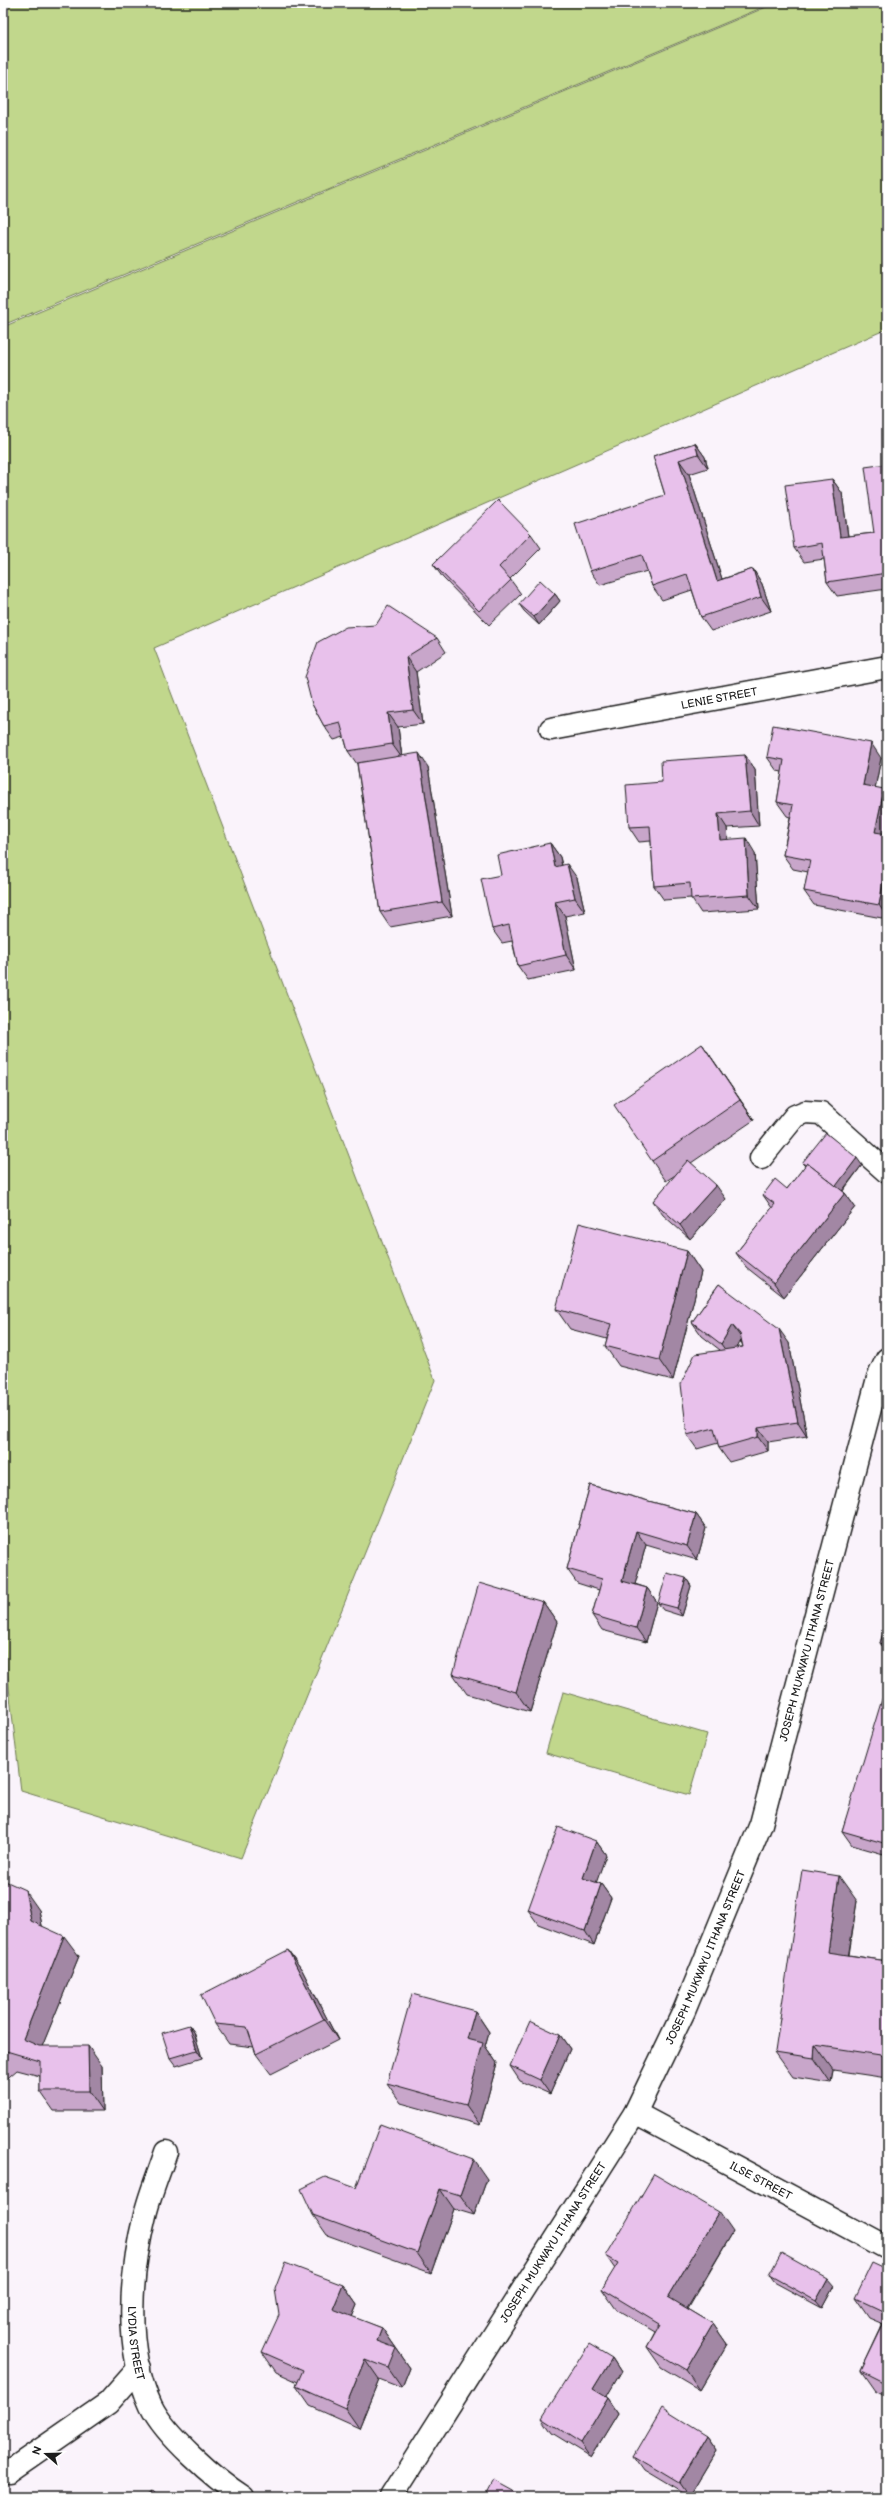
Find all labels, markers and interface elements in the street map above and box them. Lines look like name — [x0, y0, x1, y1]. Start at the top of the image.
street label: LENIE STREET — [680, 685, 759, 712]
street label: JOSEPH MUKWAYU ITHANA STREET — [777, 1558, 837, 1743]
street label: JOSEPH MUKWAYU ITHANA STREET — [663, 1868, 748, 2046]
street label: JOSEPH MUKWAYU ITHANA STREET — [498, 2159, 609, 2325]
street label: ILSE STREET — [728, 2159, 794, 2203]
street label: LYDIA STREET — [125, 2306, 147, 2382]
north arrow — [26, 2434, 66, 2474]
text: N — [30, 2445, 45, 2457]

